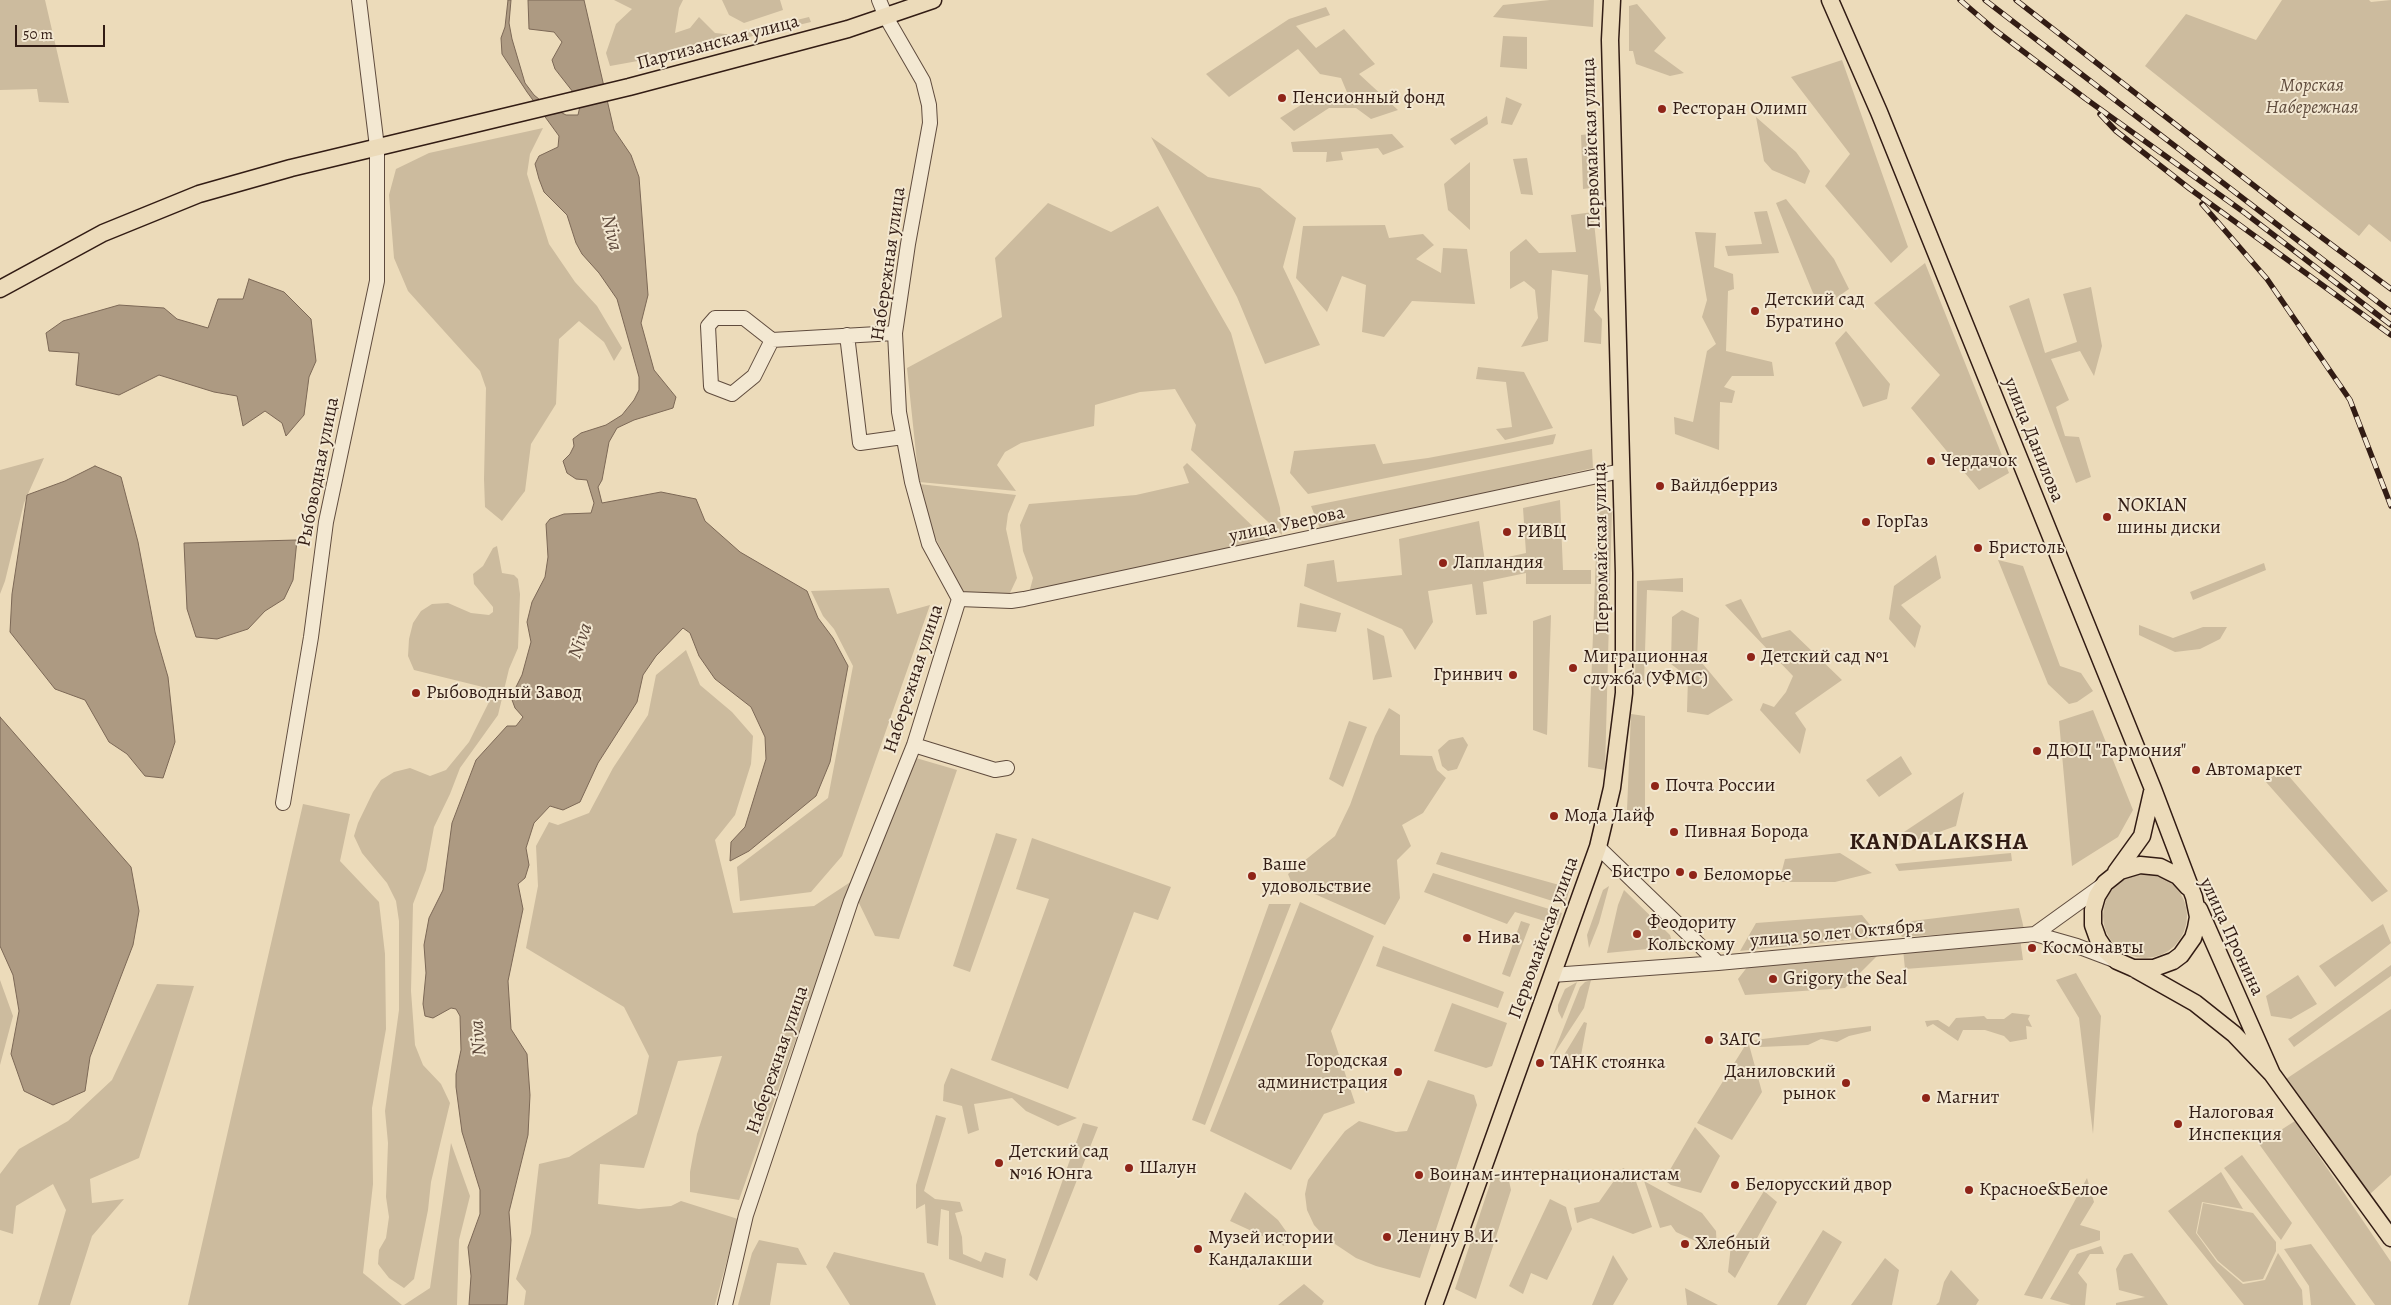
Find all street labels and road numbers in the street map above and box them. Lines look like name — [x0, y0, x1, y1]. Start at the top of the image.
street label: Партизанская улица — [634, 10, 802, 76]
street label: Первомайская улица — [1578, 57, 1606, 229]
street label: Набережная улица — [867, 186, 911, 342]
street label: улица Данилова — [1998, 374, 2068, 506]
street label: Рыбоводная улица — [293, 395, 345, 549]
street label: Первомайская улица — [1589, 462, 1615, 634]
street label: улица Уверова — [1227, 502, 1347, 548]
street label: Набережная улица — [879, 602, 949, 756]
street label: Первомайская улица — [1504, 854, 1584, 1022]
street label: улица Пронина — [2194, 874, 2268, 1000]
street label: улица 50 лет Октября — [1749, 915, 1925, 953]
street label: Набережная улица — [742, 983, 814, 1137]

